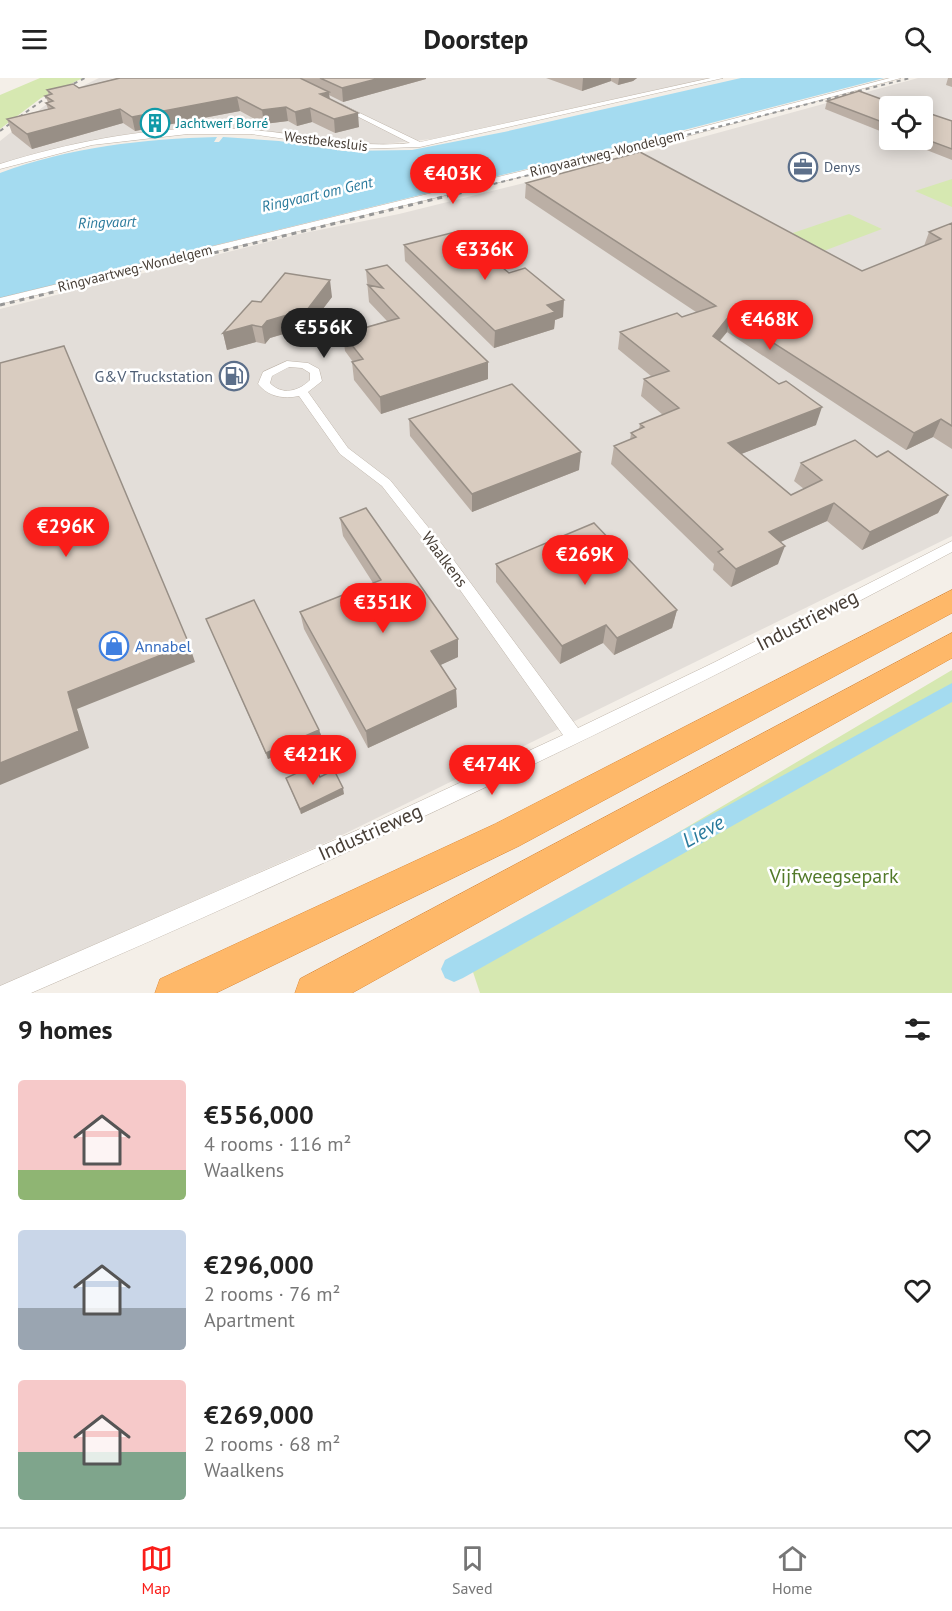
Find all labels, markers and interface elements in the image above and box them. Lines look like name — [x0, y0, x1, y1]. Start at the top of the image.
text: Doorstep — [424, 22, 528, 56]
icon: menu — [18, 23, 51, 56]
icon: search — [901, 23, 934, 56]
map controls — [879, 96, 933, 150]
button: locate — [879, 96, 933, 150]
building icon: Jachtwerf Borré — [139, 107, 171, 139]
place label: Jachtwerf Borré — [175, 114, 268, 132]
street label: Ringvaartweg-Wondelgem — [528, 125, 686, 181]
street label: Westbekesluis — [283, 127, 369, 155]
office icon: Denys — [787, 151, 819, 183]
pin: €403K — [411, 154, 495, 205]
place label: Denys — [824, 158, 860, 176]
text: €403K — [424, 160, 482, 186]
water label: Ringvaart om Gent — [260, 172, 376, 216]
water label: Ringvaart — [78, 211, 138, 233]
pin: €336K — [443, 230, 527, 281]
text: €336K — [456, 236, 514, 262]
street label: Ringvaartweg-Wondelgem — [56, 240, 214, 296]
pin: €468K — [728, 300, 812, 351]
text: €468K — [741, 306, 799, 332]
pin: €556K — [282, 308, 366, 359]
text: €556K — [295, 314, 353, 340]
fuel station icon: G&V Truckstation — [218, 360, 250, 392]
place label: G&V Truckstation — [95, 366, 213, 386]
pin: €296K — [24, 507, 108, 558]
text: €296K — [37, 513, 95, 539]
street label: Waalkens — [418, 527, 472, 591]
pin: €269K — [543, 535, 627, 586]
text: €269K — [556, 541, 614, 567]
pin: €351K — [341, 583, 425, 634]
street label: Industrieweg — [752, 583, 862, 657]
text: €351K — [354, 589, 412, 615]
shop icon: Annabel — [98, 630, 130, 662]
place label: Annabel — [135, 636, 192, 656]
pin: €421K — [271, 735, 355, 786]
text: €421K — [284, 741, 342, 767]
pin: €474K — [450, 745, 534, 796]
text: €474K — [463, 751, 521, 777]
street label: Industrieweg — [314, 798, 426, 866]
water label: Lieve — [677, 808, 729, 854]
park label: Vijfweegsepark — [768, 863, 899, 889]
text: 9 homes — [18, 1013, 113, 1046]
icon: filters — [901, 1013, 934, 1046]
text: €556,000 — [204, 1098, 314, 1131]
icon: home — [66, 1104, 138, 1176]
icon: heart — [901, 1124, 934, 1157]
text: 4 rooms · 116 m² — [204, 1131, 351, 1157]
text: Waalkens — [204, 1157, 284, 1183]
text: €296,000 — [204, 1248, 314, 1281]
icon: home — [66, 1254, 138, 1326]
icon: heart — [901, 1274, 934, 1307]
text: 2 rooms · 76 m² — [204, 1281, 340, 1307]
text: Apartment — [204, 1307, 295, 1333]
text: €269,000 — [204, 1398, 314, 1431]
icon: home — [66, 1404, 138, 1476]
icon: heart — [901, 1424, 934, 1457]
text: 2 rooms · 68 m² — [204, 1431, 340, 1457]
text: Waalkens — [204, 1457, 284, 1483]
tab: Map — [140, 1542, 173, 1598]
tab: Saved — [452, 1542, 493, 1598]
tab: Home — [772, 1542, 812, 1598]

